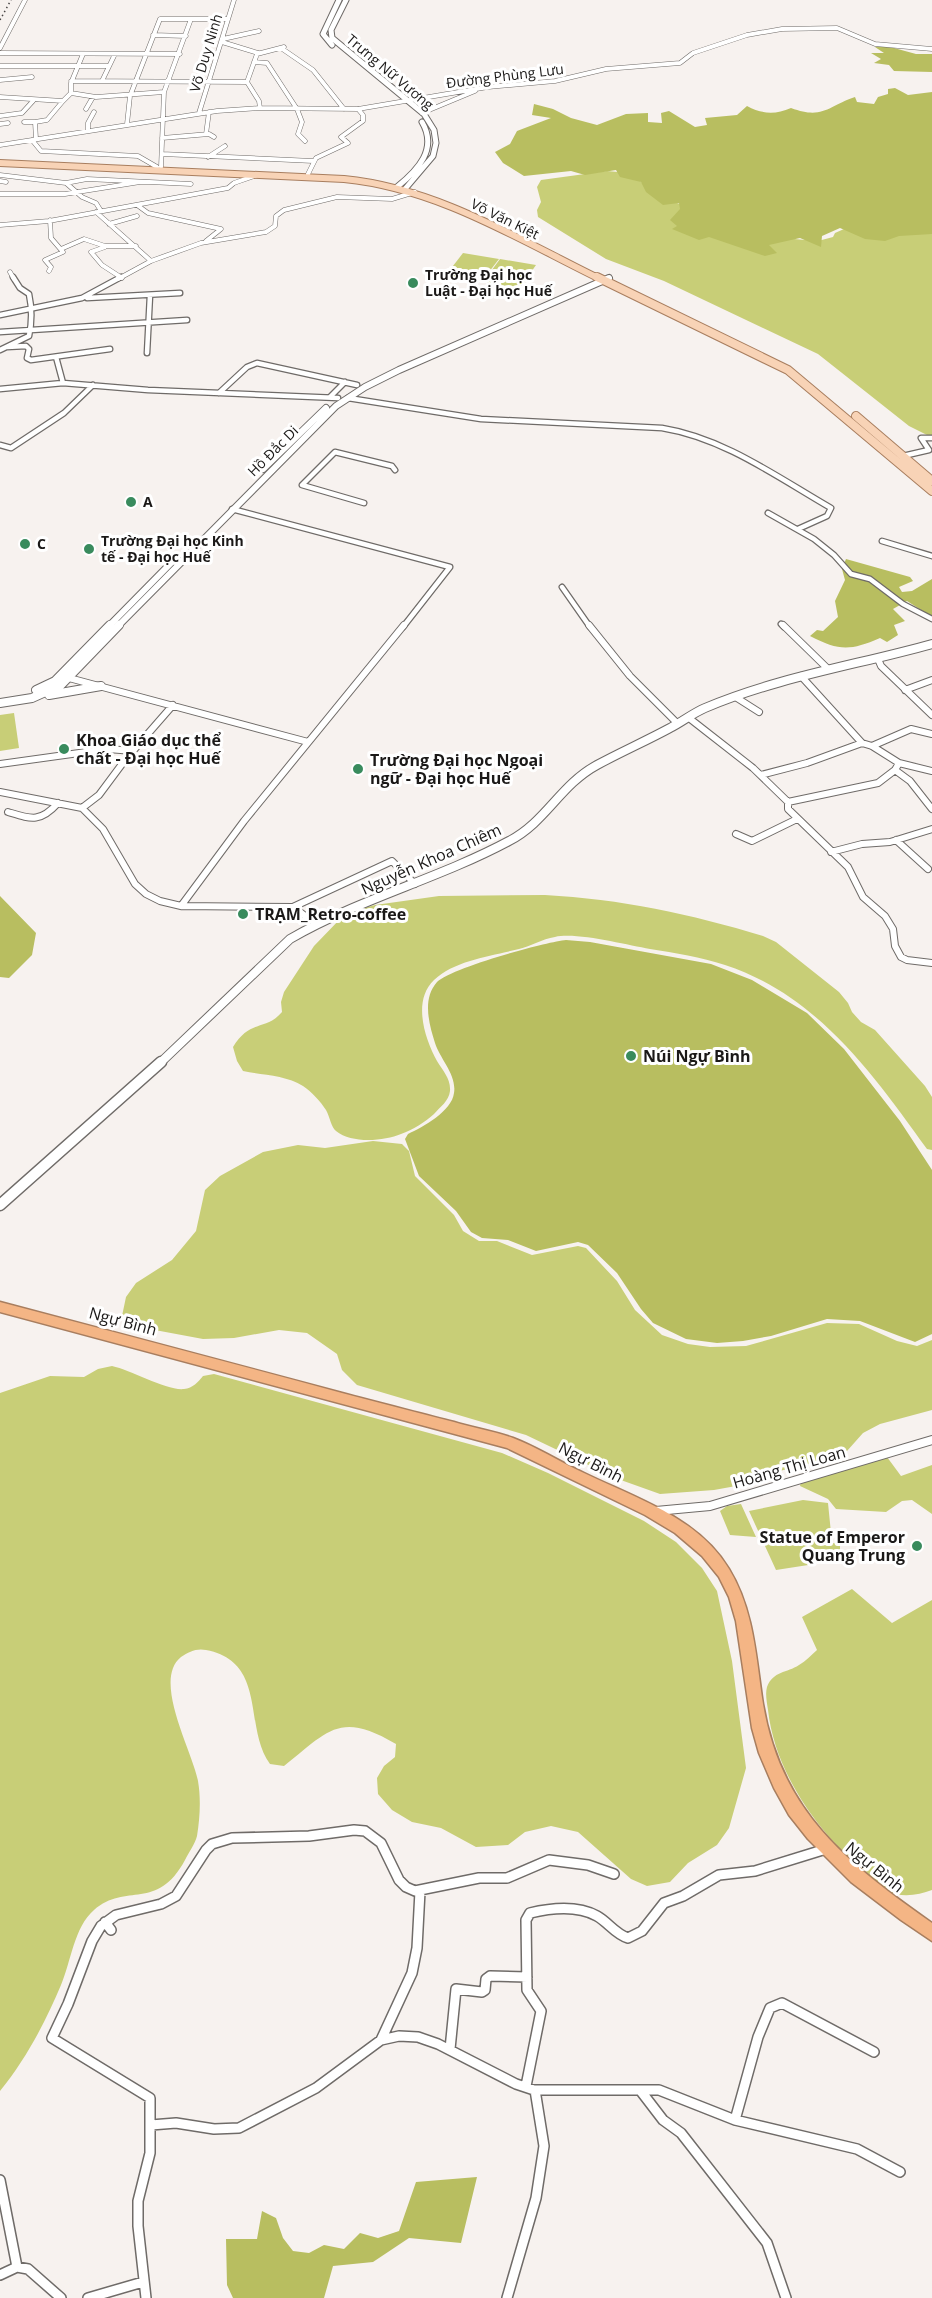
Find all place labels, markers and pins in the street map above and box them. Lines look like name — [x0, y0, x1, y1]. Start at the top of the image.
place label: Trường Đại học Luật - Đại học Huế — [425, 265, 553, 300]
marker: Trường Đại học Luật - Đại học Huế — [406, 276, 420, 290]
place label: A — [143, 492, 153, 511]
marker: A — [124, 495, 138, 509]
place label: Trường Đại học Kinh tế - Đại học Huế — [101, 531, 244, 566]
place label: C — [37, 534, 46, 553]
marker: C — [18, 537, 32, 551]
marker: Trường Đại học Kinh tế - Đại học Huế — [82, 542, 96, 556]
place label: Khoa Giáo dục thể chất - Đại học Huế — [76, 729, 222, 769]
marker: Khoa Giáo dục thể chất - Đại học Huế — [57, 742, 71, 756]
place label: Trường Đại học Ngoại ngữ - Đại học Huế — [370, 749, 543, 789]
marker: Trường Đại học Ngoại ngữ - Đại học Huế — [351, 762, 365, 776]
place label: TRẠM_Retro-coffee — [255, 903, 406, 925]
marker: TRẠM_Retro-coffee — [236, 907, 250, 921]
place label: Núi Ngự Bình — [643, 1045, 751, 1067]
marker: Núi Ngự Bình — [624, 1049, 638, 1063]
place label: Statue of Emperor Quang Trung — [760, 1526, 905, 1566]
marker: Statue of Emperor Quang Trung — [910, 1539, 924, 1553]

